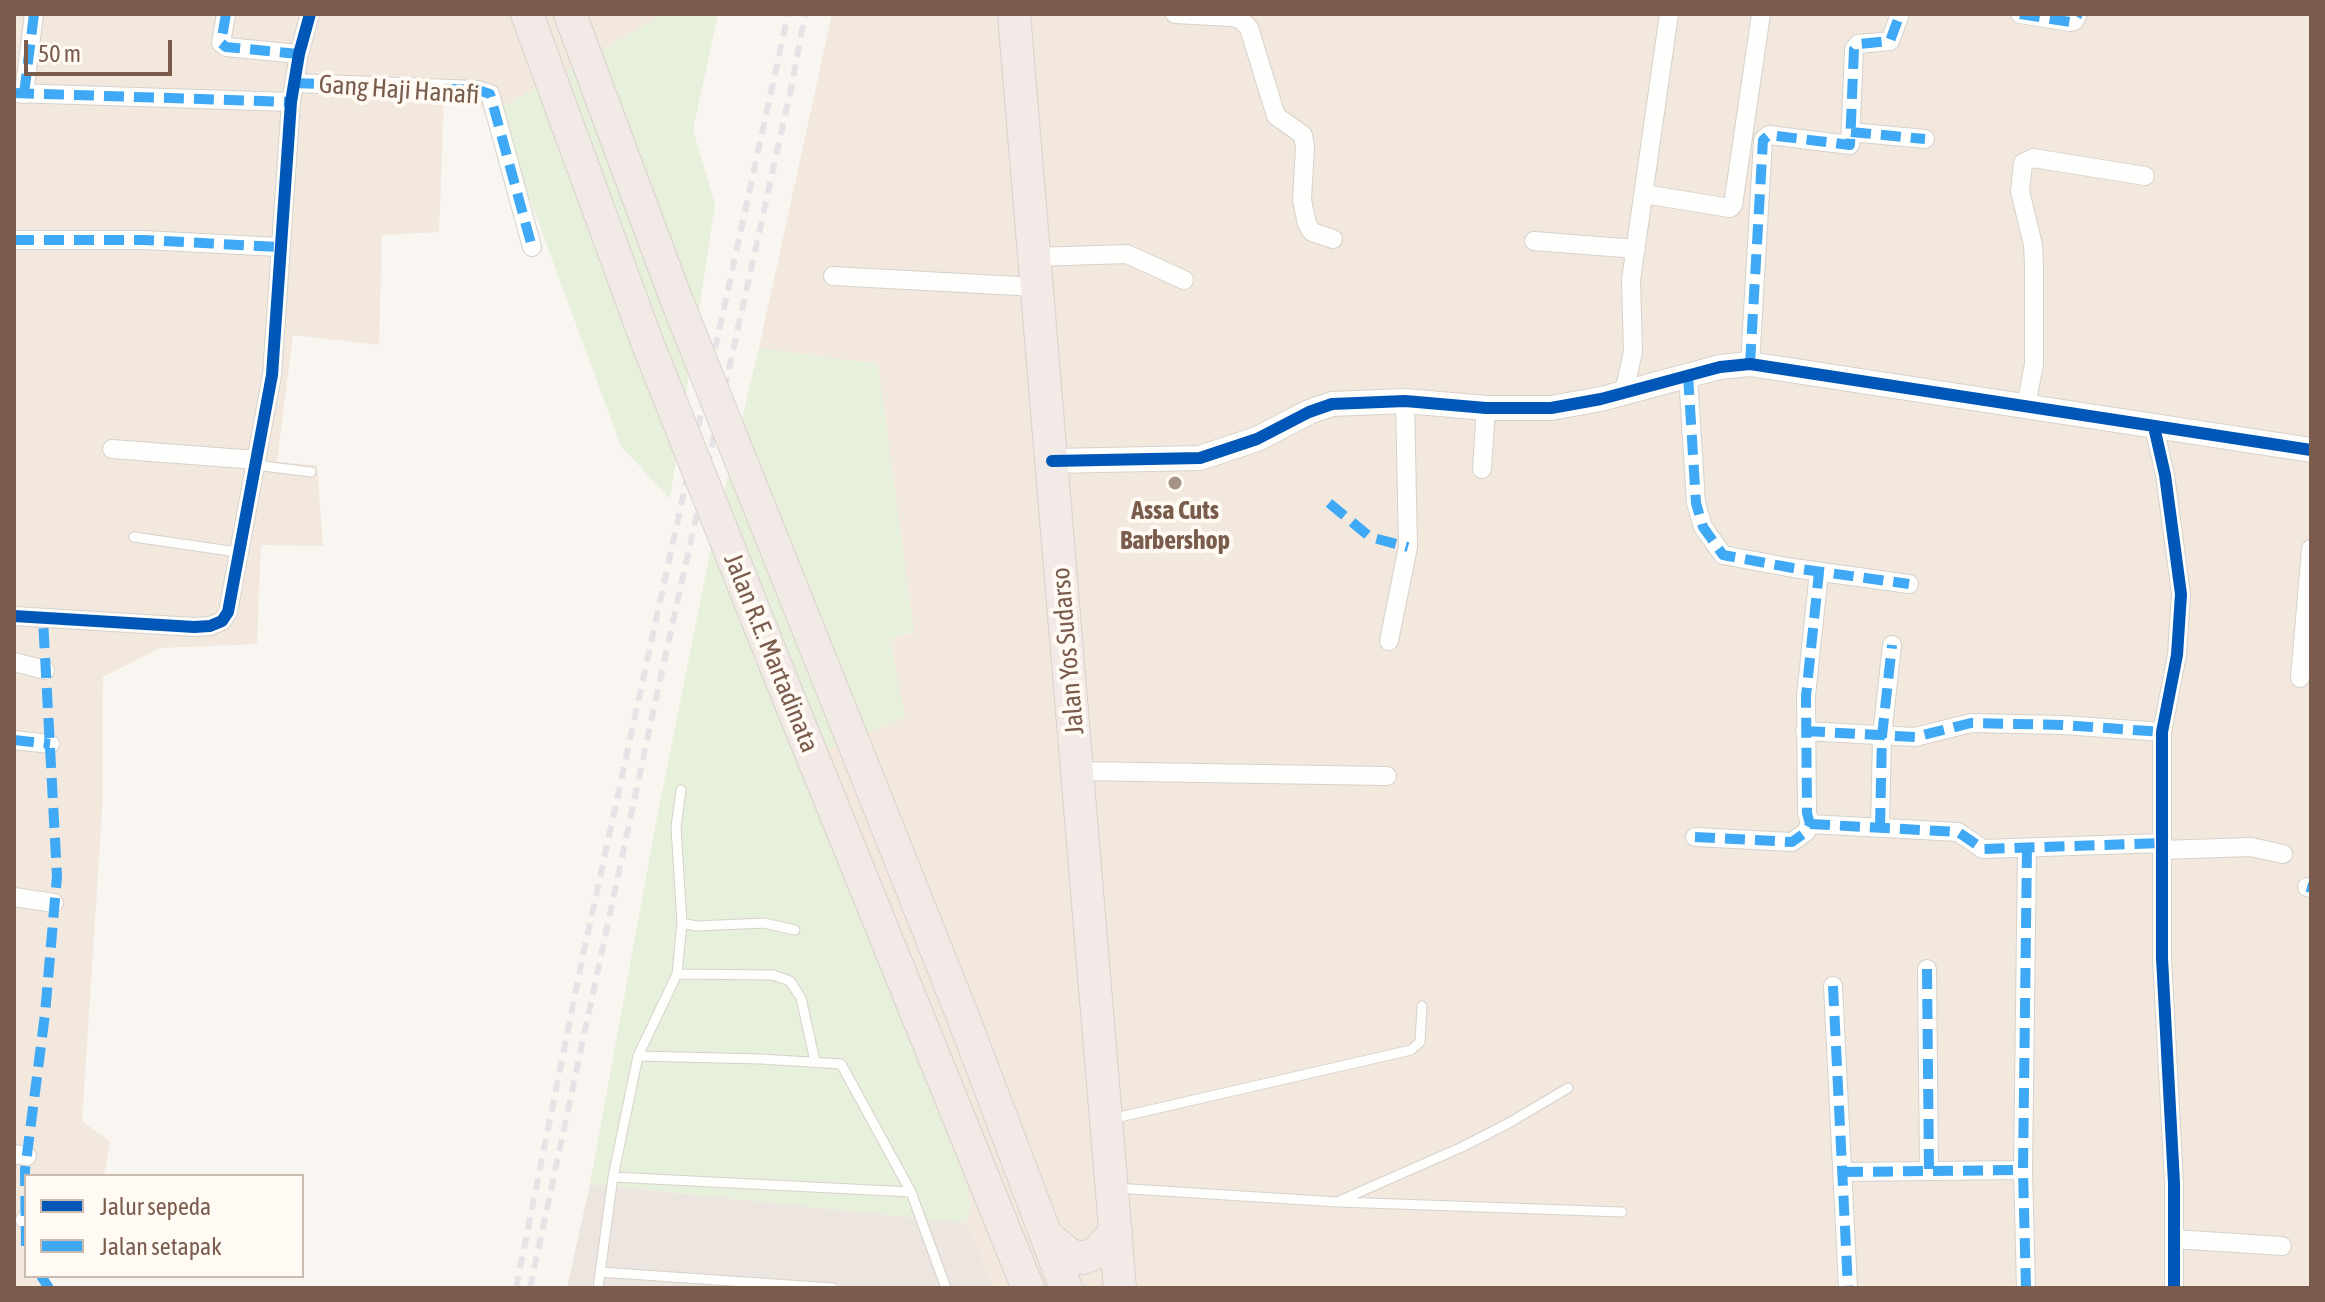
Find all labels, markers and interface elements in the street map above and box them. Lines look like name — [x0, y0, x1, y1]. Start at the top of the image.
scale bar — [28, 24, 176, 74]
text: 50 m — [38, 40, 81, 67]
street label: Gang Haji Hanafi — [318, 69, 480, 111]
marker: Assa Cuts Barbershop — [1166, 474, 1184, 492]
place label: Assa Cuts Barbershop — [1120, 495, 1230, 556]
street label: Jalan R.E. Martadinata — [717, 549, 825, 757]
street label: Jalan Yos Sudarso — [1045, 566, 1091, 736]
legend — [24, 1174, 304, 1278]
text: Jalur sepeda — [100, 1193, 211, 1220]
text: Jalan setapak — [100, 1233, 222, 1260]

